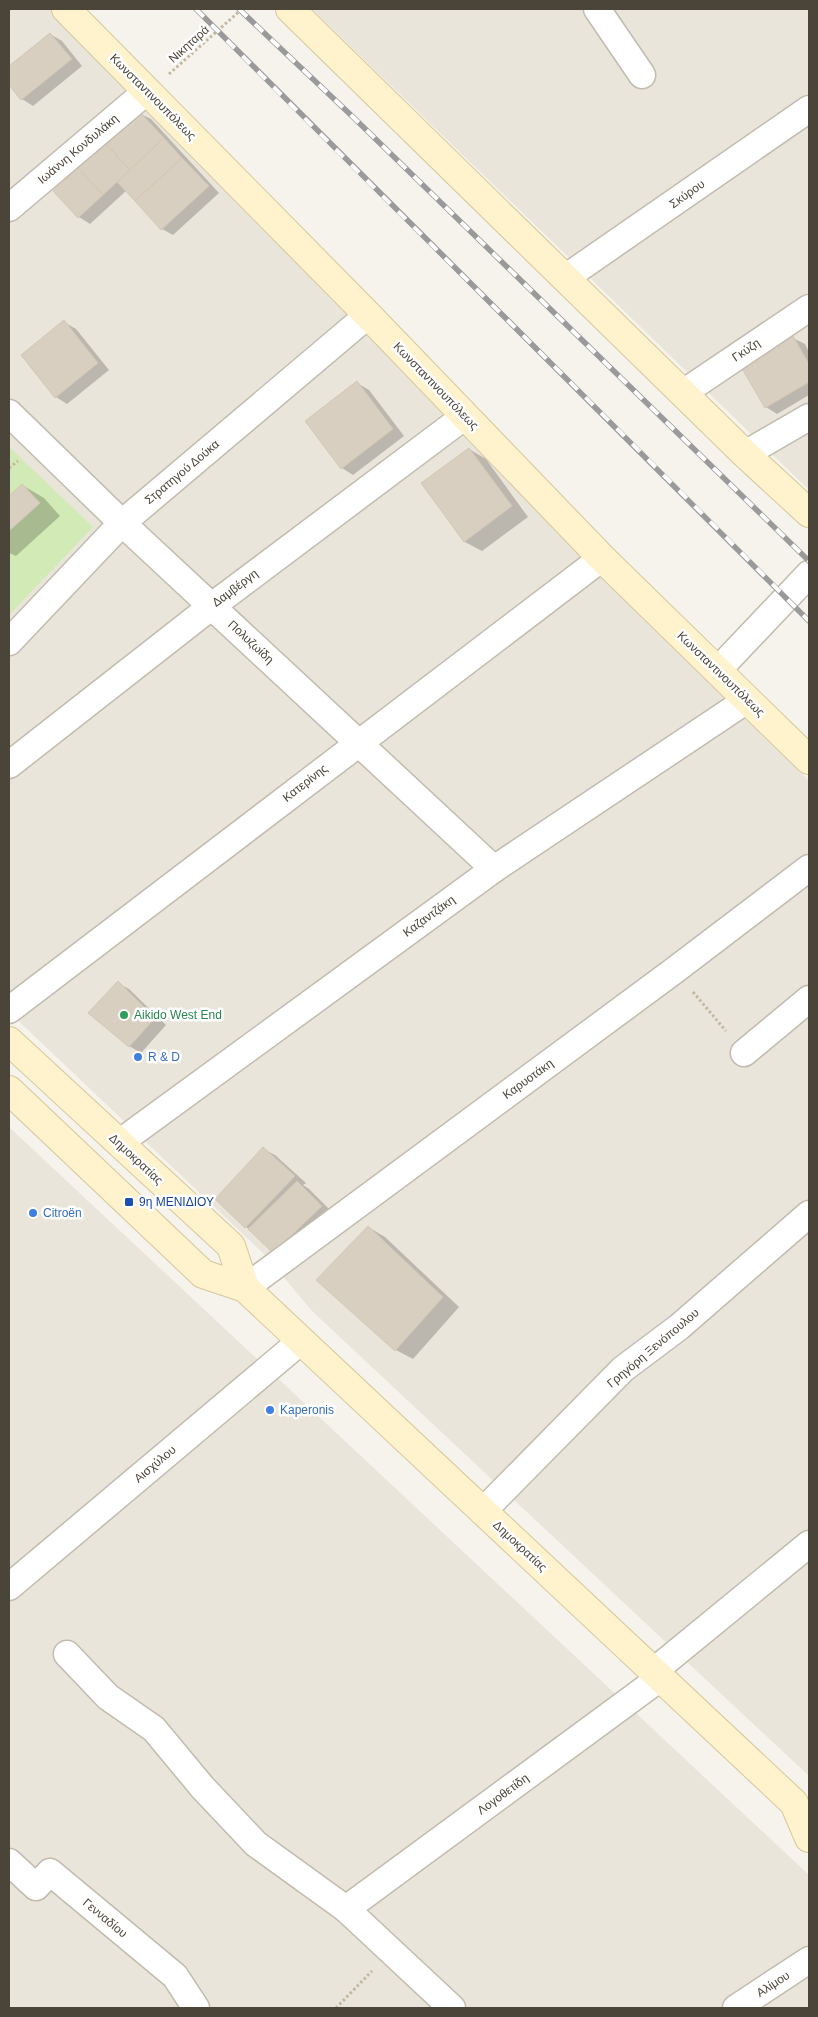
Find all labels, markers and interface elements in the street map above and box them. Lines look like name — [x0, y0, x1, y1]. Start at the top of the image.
street label: Νικηταρά — [166, 22, 212, 66]
street label: Κωνσταντινουπόλεως — [107, 51, 199, 143]
street label: Ιωάννη Κονδυλάκη — [35, 111, 121, 187]
street label: Σκύρου — [667, 177, 707, 211]
street label: Γκύζη — [729, 336, 763, 364]
street label: Κωνσταντινουπόλεως — [391, 339, 481, 433]
street label: Στρατηγού Δούκα — [142, 437, 222, 507]
street label: Δαμβέργη — [209, 566, 261, 610]
street label: Πολυζωίδη — [225, 617, 277, 667]
street label: Κωνσταντινουπόλεως — [674, 629, 768, 719]
street label: Κατερίνης — [280, 761, 330, 805]
street label: Καζαντζάκη — [400, 892, 458, 940]
place label: Aikido West End — [134, 1008, 222, 1022]
marker: Aikido West End — [118, 1009, 130, 1021]
place label: R & D — [148, 1050, 180, 1064]
marker: R & D — [132, 1051, 144, 1063]
street label: Καρυοτάκη — [500, 1056, 556, 1102]
street label: Δημοκρατίας — [106, 1131, 166, 1188]
place label: 9η ΜΕΝΙΔΙΟΥ — [139, 1195, 214, 1209]
marker: 9η ΜΕΝΙΔΙΟΥ — [123, 1196, 135, 1208]
place label: Citroën — [43, 1206, 82, 1220]
marker: Citroën — [27, 1207, 39, 1219]
street label: Γρηγόρη Ξενόπουλου — [604, 1305, 702, 1391]
place label: Kaperonis — [280, 1403, 334, 1417]
marker: Kaperonis — [264, 1404, 276, 1416]
street label: Αισχύλου — [131, 1443, 179, 1485]
street label: Δημοκρατίας — [490, 1518, 550, 1575]
street label: Λογοθετίδη — [475, 1771, 531, 1817]
street label: Γενναδίου — [80, 1895, 130, 1941]
street label: Αλίμου — [754, 1968, 792, 2000]

